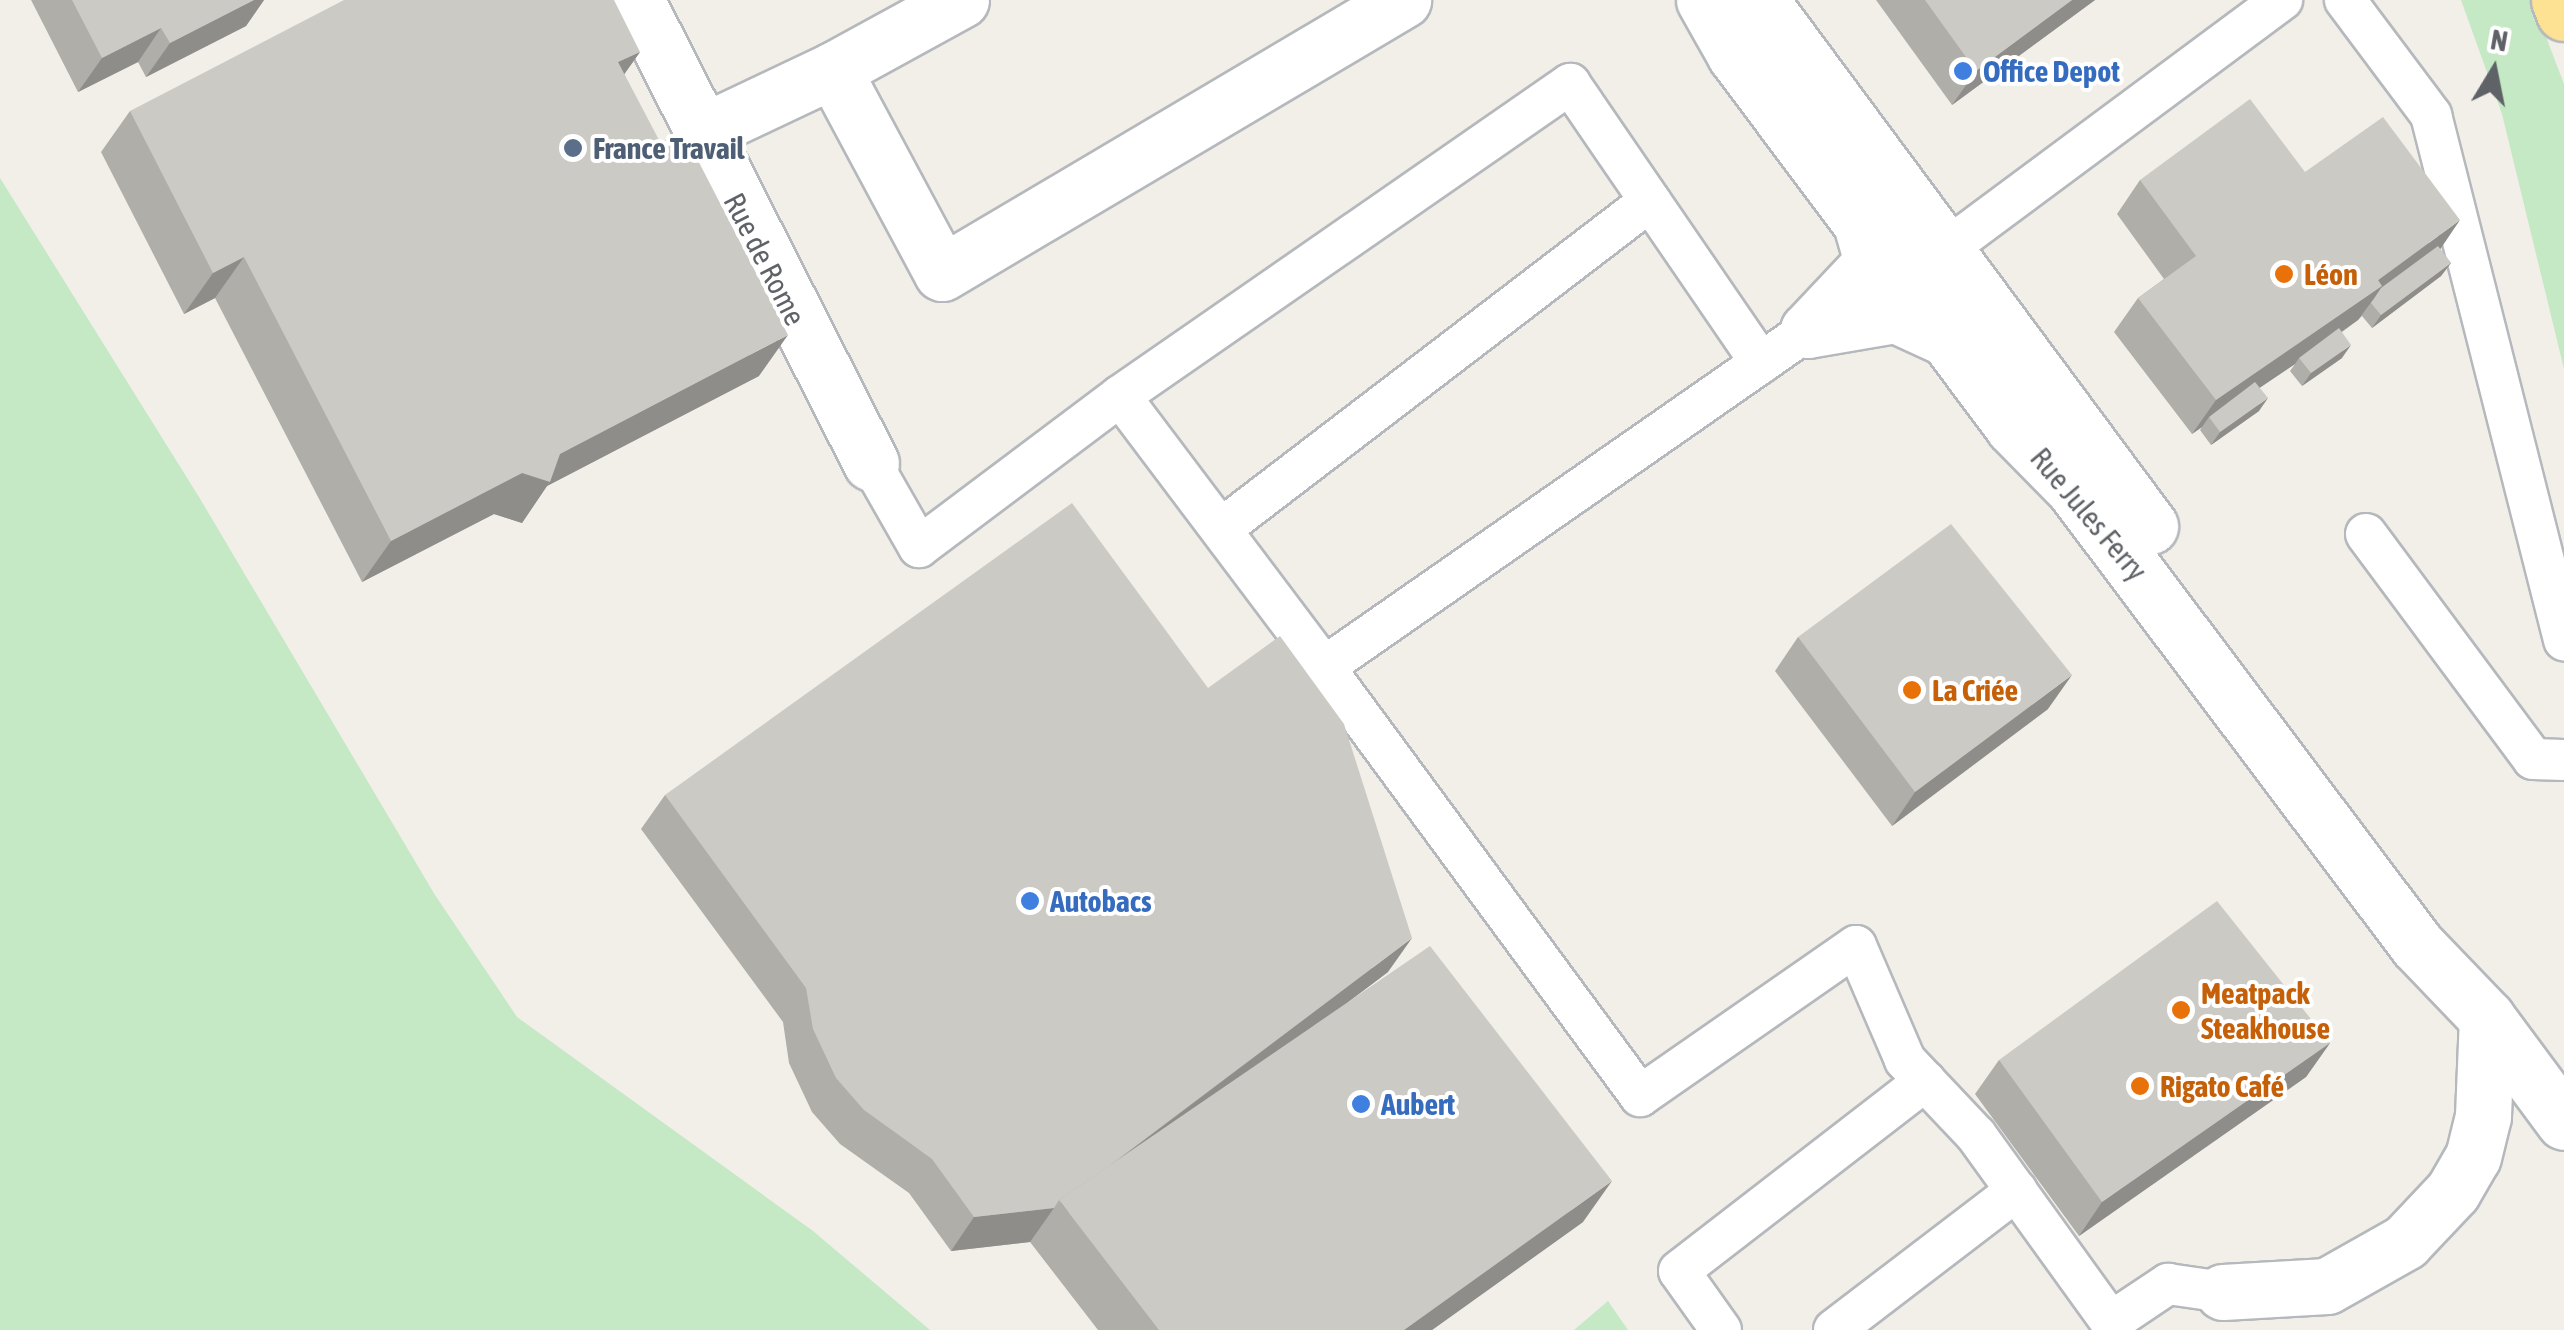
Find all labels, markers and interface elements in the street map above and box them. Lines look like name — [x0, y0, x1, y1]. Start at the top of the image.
north arrow — [2444, 20, 2544, 120]
text: N — [2488, 23, 2510, 58]
place label: Office Depot — [1983, 53, 2120, 89]
marker: Office Depot — [1952, 60, 1974, 82]
place label: France Travail — [593, 130, 744, 166]
marker: France Travail — [562, 137, 584, 159]
street label: Rue de Rome — [716, 187, 814, 331]
place label: Léon — [2304, 256, 2358, 292]
marker: Léon — [2273, 263, 2295, 285]
street label: Rue Jules Ferry — [2023, 440, 2155, 588]
place label: La Criée — [1932, 672, 2018, 708]
marker: La Criée — [1901, 679, 1923, 701]
place label: Autobacs — [1050, 883, 1151, 919]
marker: Autobacs — [1019, 890, 1041, 912]
place label: Meatpack Steakhouse — [2201, 975, 2330, 1046]
marker: Meatpack Steakhouse — [2170, 999, 2192, 1021]
place label: Rigato Café — [2160, 1068, 2284, 1104]
marker: Rigato Café — [2129, 1075, 2151, 1097]
place label: Aubert — [1381, 1086, 1455, 1122]
marker: Aubert — [1350, 1093, 1372, 1115]

